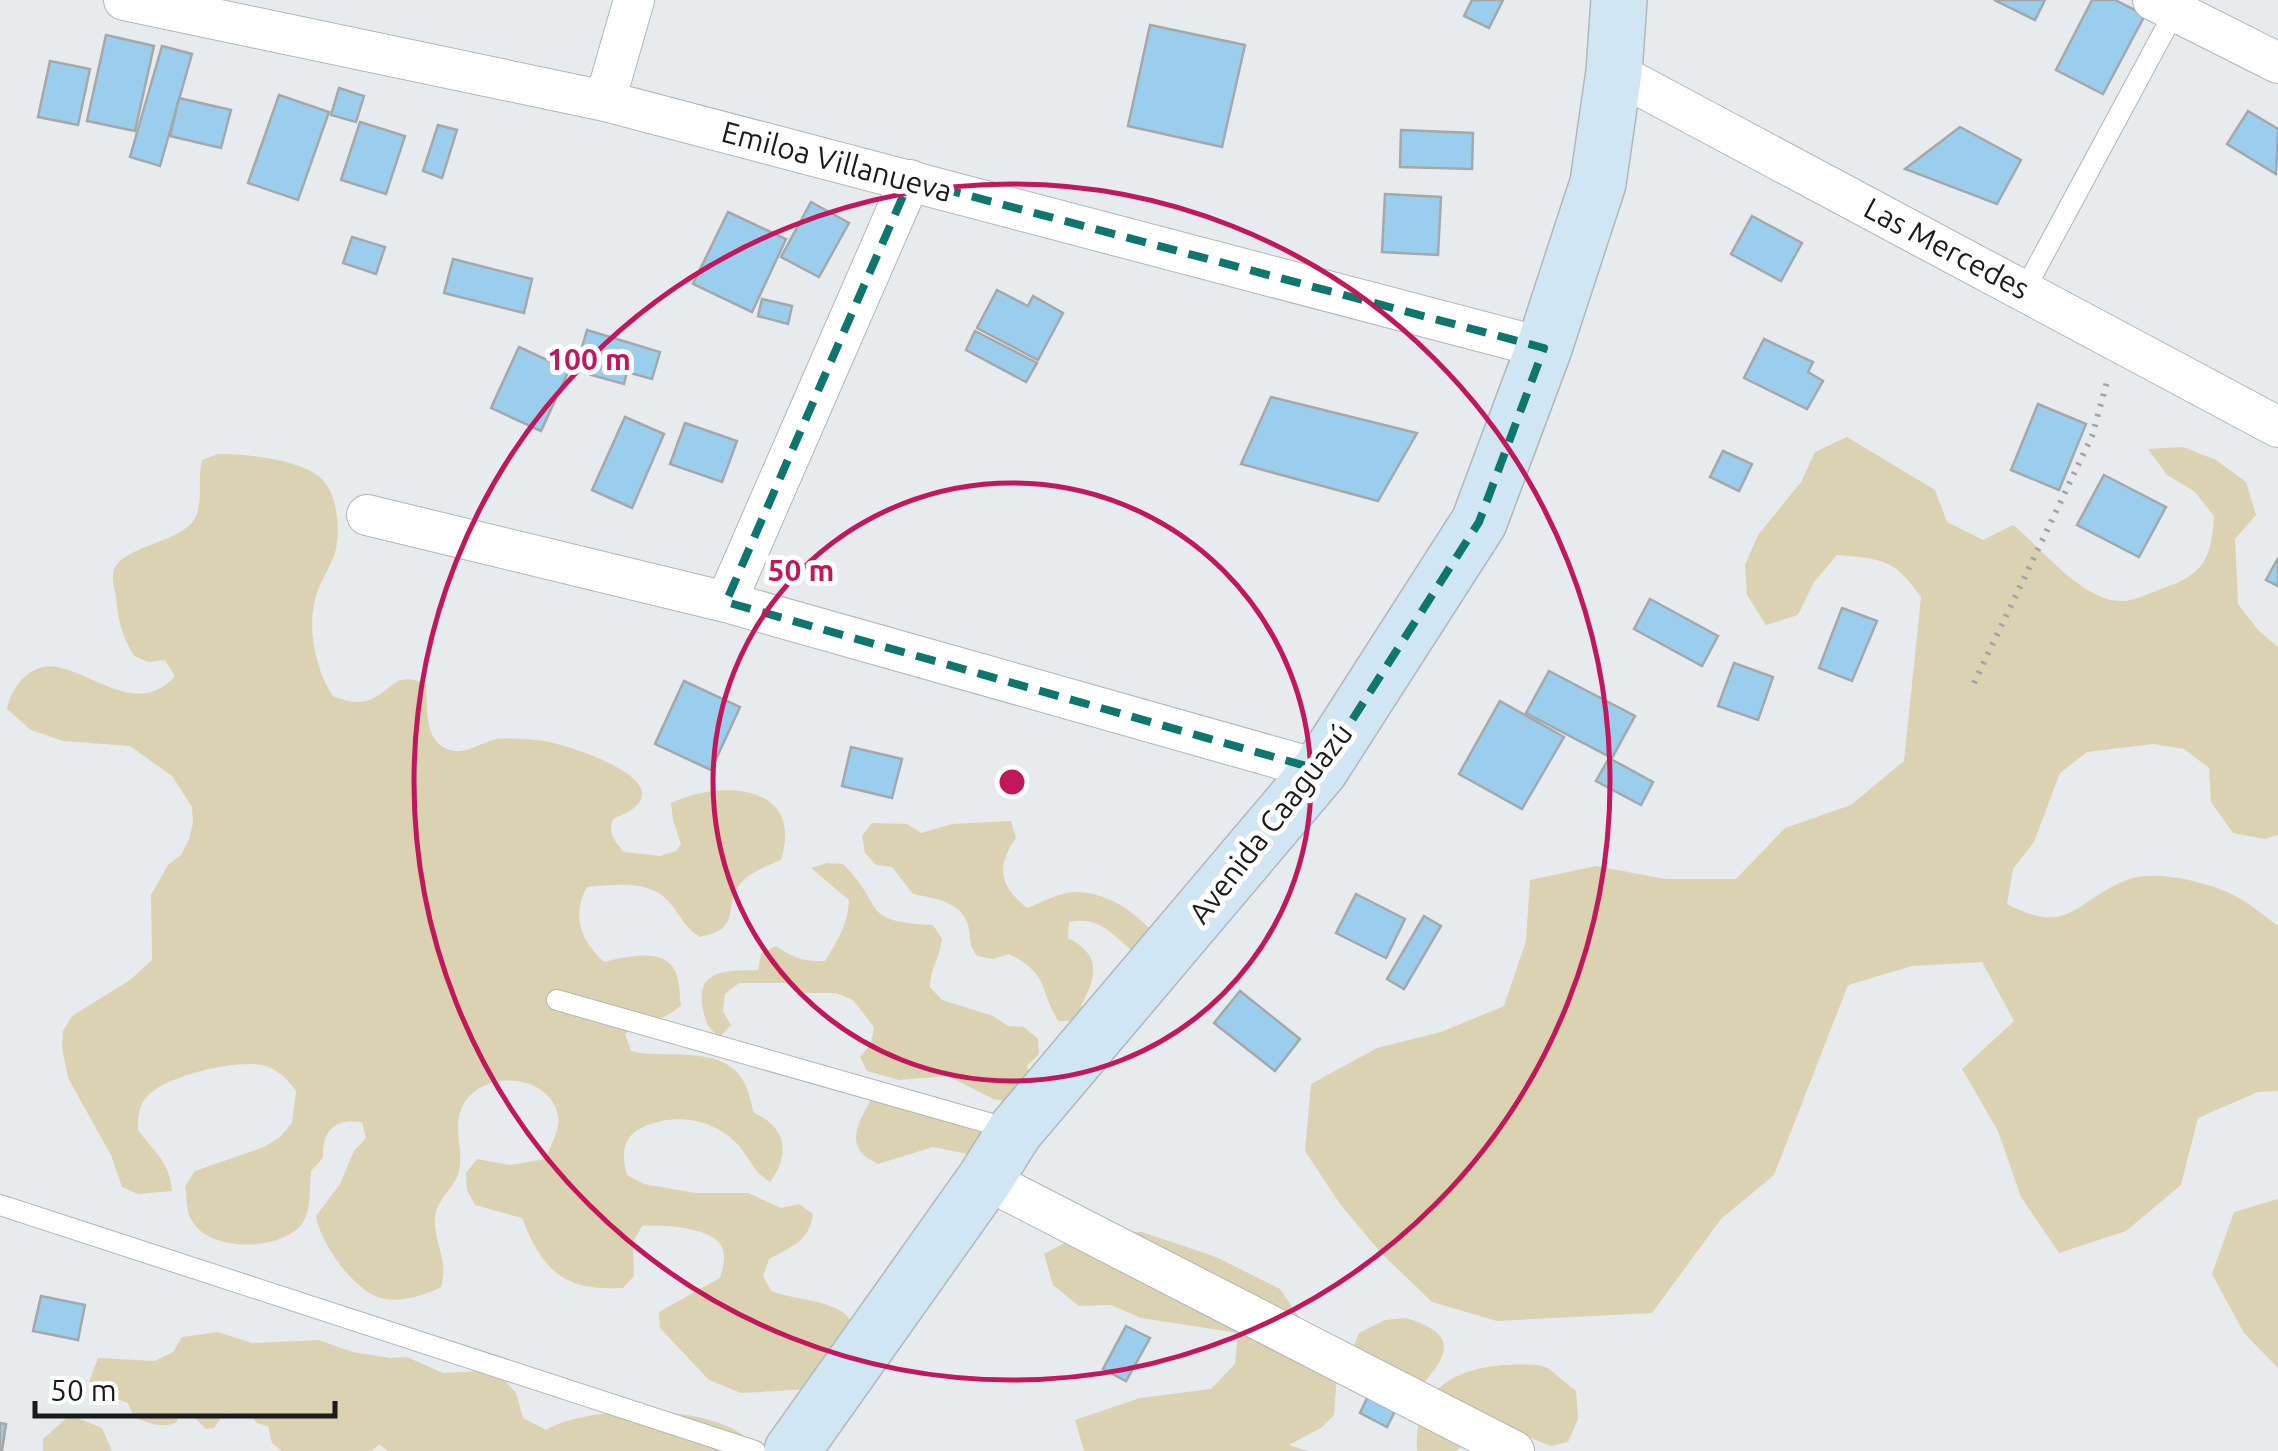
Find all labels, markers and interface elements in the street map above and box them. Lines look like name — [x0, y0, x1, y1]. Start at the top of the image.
street label: Emiloa Villanueva — [718, 114, 956, 208]
street label: Las Mercedes — [1859, 190, 2035, 306]
text: 100 m — [547, 342, 631, 376]
text: 50 m — [768, 553, 834, 587]
street label: Avenida Caaguazú — [1181, 716, 1359, 930]
centre of rings — [994, 764, 1030, 800]
scale bar — [35, 1356, 335, 1418]
text: 50 m — [50, 1373, 117, 1407]

